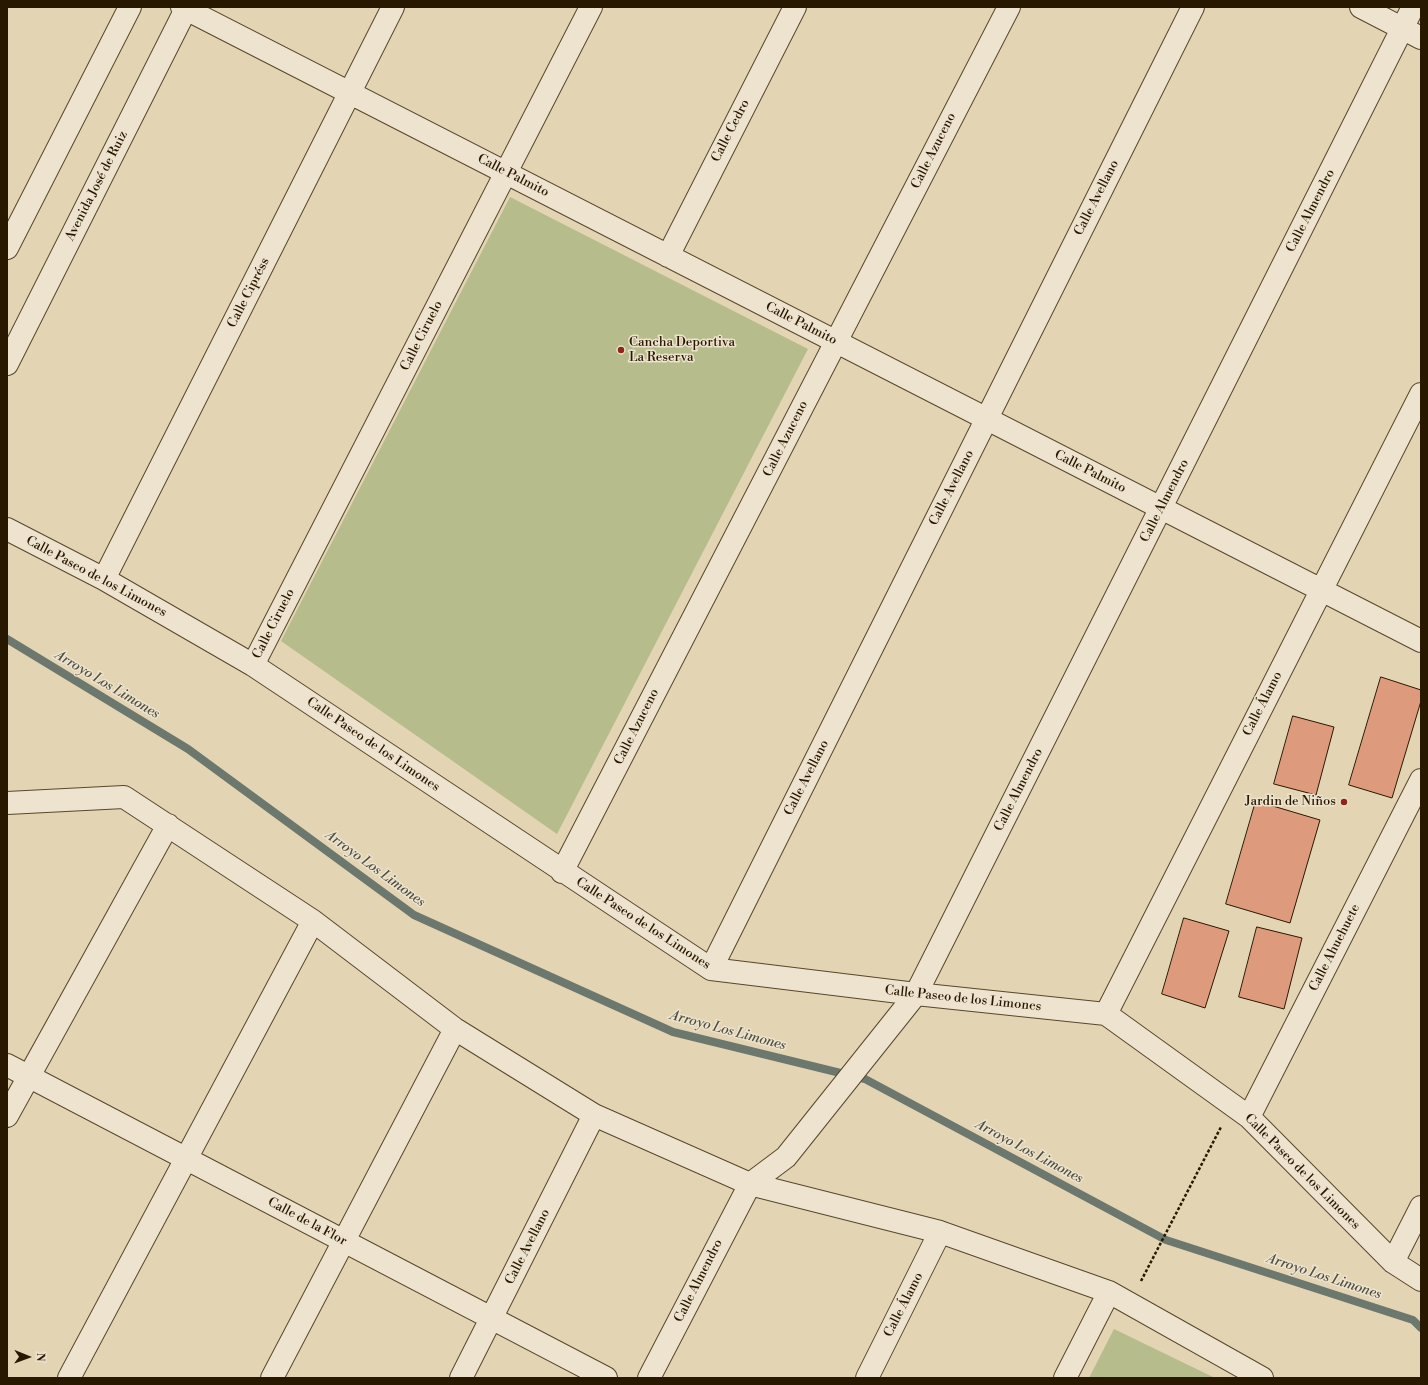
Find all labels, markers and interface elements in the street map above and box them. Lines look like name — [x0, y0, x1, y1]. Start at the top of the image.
street label: Calle Cedro — [709, 97, 753, 165]
street label: Calle Azuceno — [908, 110, 960, 192]
street label: Avenida José de Ruiz — [63, 128, 131, 244]
street label: Calle Palmito — [475, 151, 551, 201]
street label: Calle Avellano — [1071, 158, 1123, 238]
street label: Calle Almendro — [1283, 167, 1339, 255]
street label: Calle Cipréss — [225, 255, 273, 331]
street label: Calle Ciruelo — [398, 298, 446, 374]
street label: Calle Palmito — [763, 299, 839, 349]
place label: Cancha Deportiva La Reserva — [629, 335, 735, 366]
marker: Cancha Deportiva La Reserva — [616, 345, 626, 355]
street label: Calle Azuceno — [760, 398, 812, 480]
street label: Calle Palmito — [1052, 447, 1128, 497]
street label: Calle Avellano — [926, 448, 978, 528]
street label: Calle Almendro — [1137, 457, 1193, 545]
street label: Calle Paseo de los Limones — [23, 533, 169, 621]
street label: Calle Ciruelo — [250, 586, 298, 662]
water label: Arroyo Los Limones — [52, 647, 162, 723]
street label: Calle Álamo — [1240, 669, 1286, 739]
street label: Calle Azuceno — [611, 686, 663, 768]
street label: Calle Paseo de los Limones — [303, 695, 443, 795]
street label: Calle Avellano — [781, 738, 833, 818]
street label: Calle Almendro — [991, 746, 1047, 834]
place label: Jardin de Niños — [1245, 794, 1336, 810]
marker: Jardin de Niños — [1339, 797, 1349, 807]
water label: Arroyo Los Limones — [322, 827, 428, 911]
street label: Calle Paseo de los Limones — [573, 875, 713, 973]
street label: Calle Ahuehuete — [1306, 902, 1364, 994]
street label: Calle Paseo de los Limones — [884, 983, 1042, 1015]
water label: Arroyo Los Limones — [668, 1007, 788, 1055]
street label: Calle Paseo de los Limones — [1241, 1111, 1363, 1233]
water label: Arroyo Los Limones — [972, 1117, 1086, 1187]
street label: Calle de la Flor — [265, 1195, 349, 1249]
street label: Calle Avellano — [502, 1207, 554, 1287]
street label: Calle Almendro — [671, 1237, 727, 1325]
water label: Arroyo Los Limones — [1265, 1251, 1383, 1303]
street label: Calle Álamo — [881, 1270, 927, 1340]
north arrow — [8, 1337, 48, 1377]
text: N — [33, 1353, 47, 1362]

